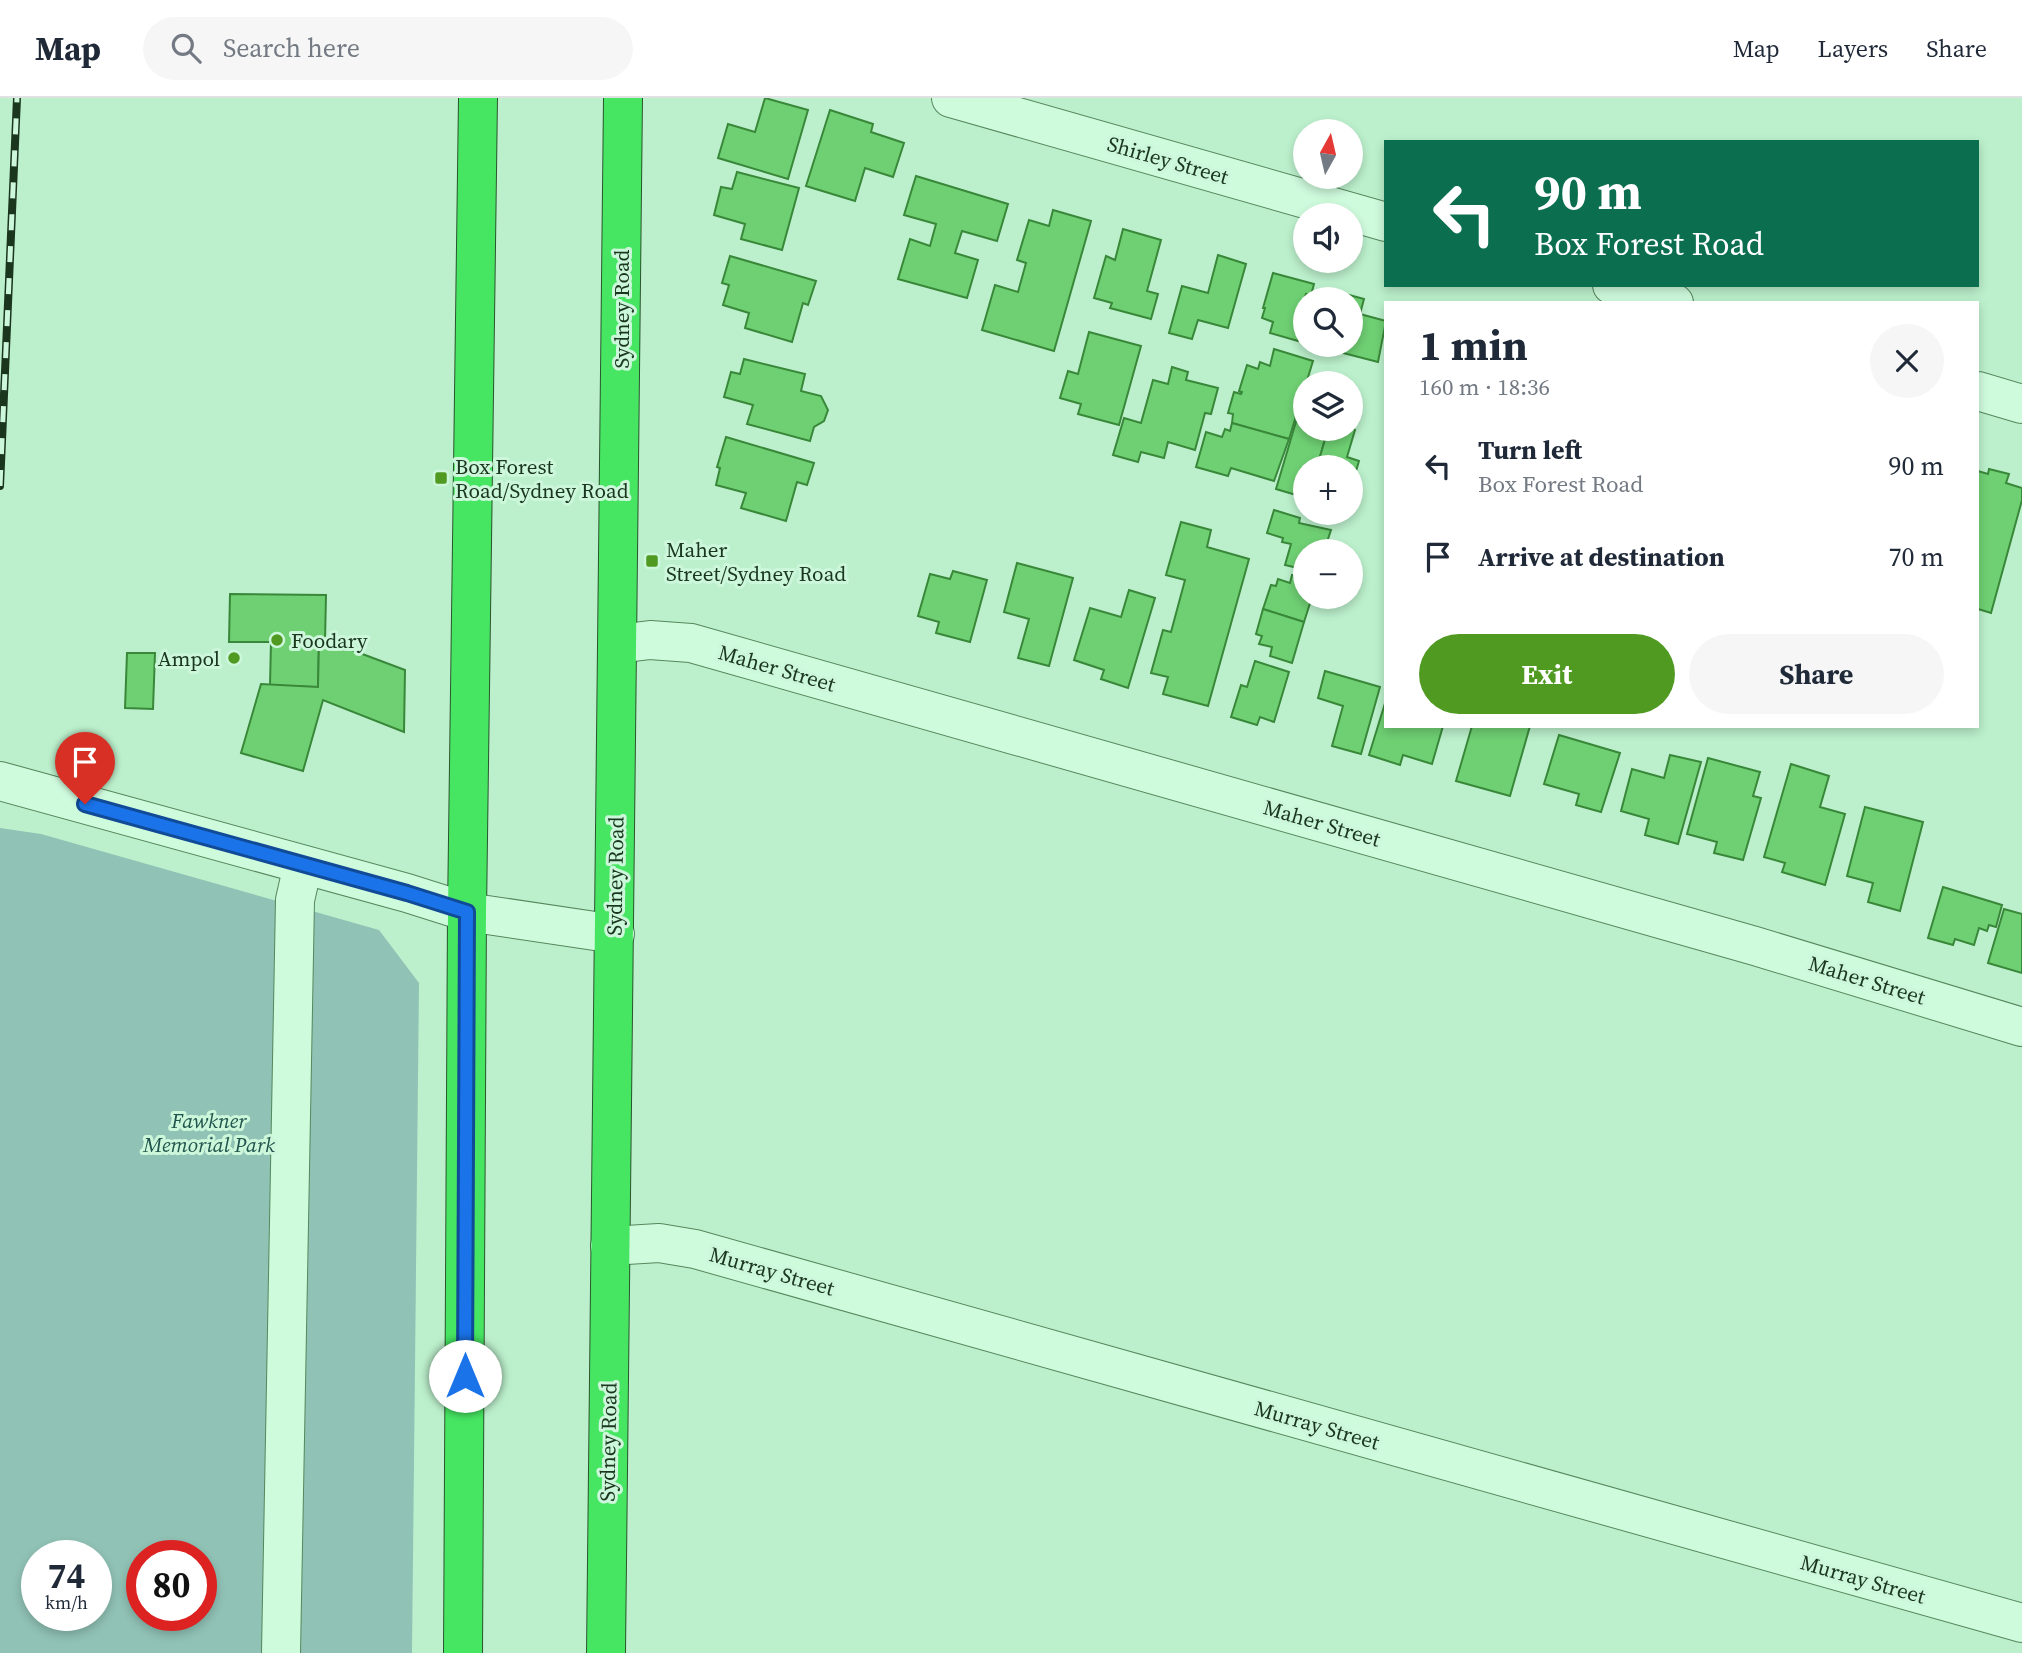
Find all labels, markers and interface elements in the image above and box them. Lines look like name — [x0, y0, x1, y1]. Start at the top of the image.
search box — [143, 17, 633, 80]
text: Map — [35, 26, 101, 71]
icon: search — [167, 29, 205, 67]
text: Search here — [223, 30, 360, 66]
text: Map — [1733, 32, 1780, 65]
text: Layers — [1818, 32, 1888, 65]
text: Share — [1926, 32, 1987, 65]
north arrow — [1293, 119, 1363, 189]
map controls — [1293, 119, 1363, 609]
street label: Shirley Street — [1104, 129, 1232, 191]
text: 90 m — [1534, 158, 1642, 225]
icon: left — [1419, 168, 1510, 259]
button: sound — [1293, 203, 1363, 273]
text: Box Forest Road — [1534, 222, 1764, 266]
street label: Sydney Road — [607, 249, 636, 369]
button: search — [1293, 287, 1363, 357]
text: 1 min — [1419, 316, 1528, 374]
button: close — [1870, 324, 1944, 398]
button: layers — [1293, 371, 1363, 441]
text: 160 m · 18:36 — [1419, 371, 1550, 403]
text: Turn left — [1478, 432, 1582, 468]
icon: left — [1419, 447, 1457, 485]
text: 90 m — [1889, 448, 1944, 484]
place label: Box Forest Road/Sydney Road — [455, 452, 629, 505]
button: + — [1293, 455, 1363, 525]
text: Box Forest Road — [1478, 468, 1643, 500]
marker: Box Forest Road/Sydney Road — [433, 470, 449, 486]
place label: Maher Street/Sydney Road — [666, 535, 846, 588]
icon: arrive — [1419, 538, 1457, 576]
button: − — [1293, 539, 1363, 609]
text: Arrive at destination — [1478, 539, 1725, 575]
text: 70 m — [1889, 539, 1944, 575]
marker: Maher Street/Sydney Road — [644, 553, 660, 569]
place label: Foodary — [291, 626, 368, 655]
marker: Foodary — [269, 632, 285, 648]
button: Exit — [1419, 634, 1675, 714]
button: Share — [1689, 634, 1944, 714]
street label: Maher Street — [715, 637, 839, 699]
place label: Ampol — [158, 644, 220, 673]
marker: Ampol — [226, 650, 242, 666]
pin — [55, 732, 115, 804]
icon: arrive — [66, 743, 104, 781]
street label: Maher Street — [1260, 792, 1384, 854]
street label: Sydney Road — [599, 816, 631, 936]
street label: Maher Street — [1805, 949, 1929, 1012]
park label: Fawkner Memorial Park — [142, 1106, 275, 1159]
street label: Murray Street — [706, 1239, 838, 1303]
position arrow — [428, 1339, 502, 1413]
street label: Sydney Road — [592, 1382, 624, 1502]
street label: Murray Street — [1251, 1393, 1383, 1457]
speed limit sign: 80 — [126, 1540, 217, 1631]
street label: Murray Street — [1797, 1547, 1929, 1611]
text: 74 — [48, 1552, 85, 1600]
text: km/h — [45, 1590, 88, 1615]

